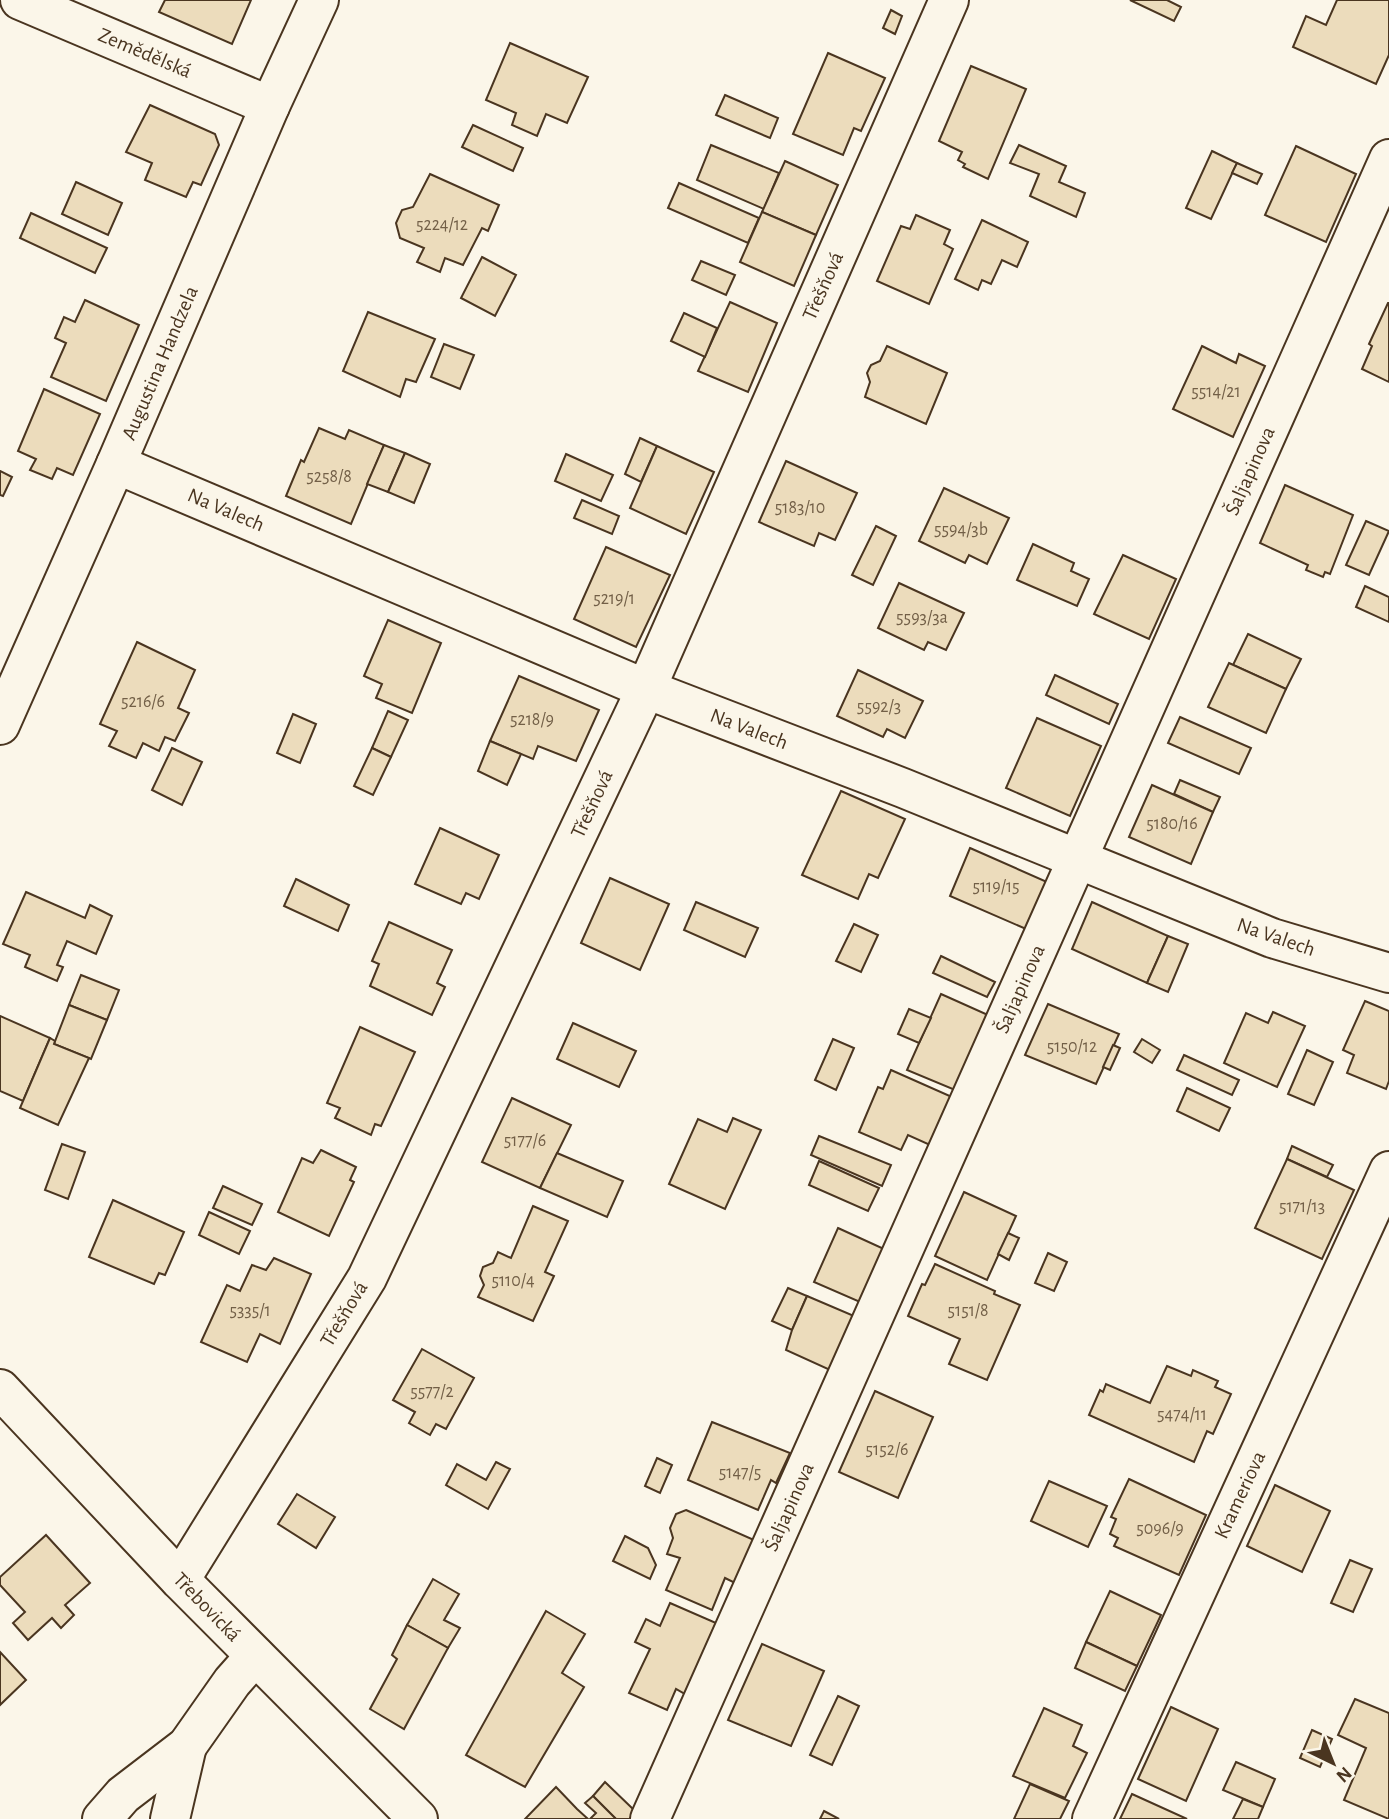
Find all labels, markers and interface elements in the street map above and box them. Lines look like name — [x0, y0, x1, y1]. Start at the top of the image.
street label: Zemědělská — [95, 24, 195, 82]
house number: 5224/12 — [416, 216, 468, 234]
street label: Třešňová — [799, 248, 847, 323]
street label: Augustina Handzela — [118, 283, 202, 443]
house number: 5514/21 — [1191, 383, 1241, 401]
street label: Šaljapinova — [1219, 422, 1279, 518]
house number: 5258/8 — [306, 468, 352, 486]
street label: Na Valech — [184, 484, 268, 536]
house number: 5183/10 — [775, 499, 825, 517]
house number: 5594/3b — [934, 521, 988, 539]
house number: 5219/1 — [593, 590, 635, 608]
house number: 5593/3a — [896, 609, 948, 627]
house number: 5216/6 — [121, 693, 165, 711]
house number: 5592/3 — [857, 698, 901, 716]
street label: Na Valech — [707, 705, 791, 753]
house number: 5218/9 — [510, 711, 554, 729]
street label: Třešňová — [567, 767, 617, 841]
house number: 5180/16 — [1146, 815, 1198, 833]
house number: 5119/15 — [972, 878, 1020, 896]
street label: Na Valech — [1234, 914, 1318, 960]
street label: Šaljapinova — [989, 940, 1049, 1036]
house number: 5150/12 — [1047, 1038, 1097, 1056]
house number: 5177/6 — [504, 1132, 546, 1150]
house number: 5171/13 — [1279, 1198, 1325, 1216]
house number: 5110/4 — [491, 1272, 535, 1290]
street label: Třešňová — [316, 1277, 372, 1350]
house number: 5335/1 — [229, 1302, 271, 1320]
house number: 5151/8 — [947, 1302, 989, 1320]
house number: 5577/2 — [410, 1383, 454, 1401]
house number: 5474/11 — [1157, 1406, 1207, 1424]
house number: 5152/6 — [865, 1441, 909, 1459]
street label: Krameriova — [1211, 1448, 1269, 1542]
street label: Šaljapinova — [758, 1458, 818, 1554]
house number: 5147/5 — [719, 1464, 761, 1482]
house number: 5096/9 — [1136, 1520, 1184, 1538]
street label: Třebovická — [169, 1568, 245, 1646]
north arrow — [1298, 1728, 1368, 1798]
text: N — [1332, 1763, 1355, 1786]

